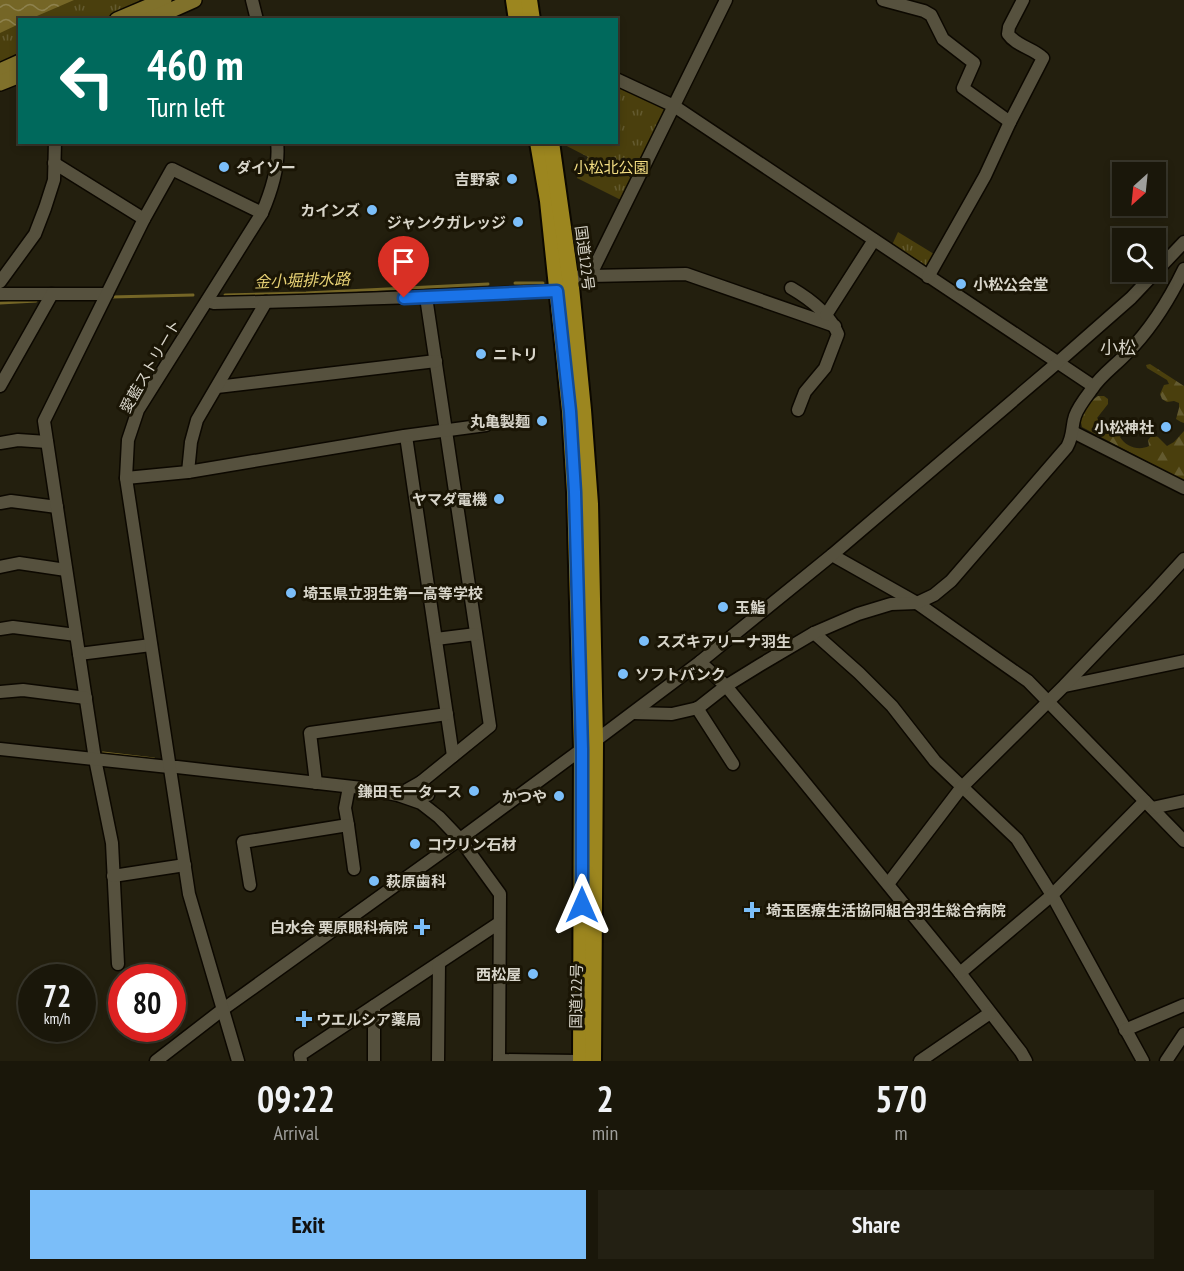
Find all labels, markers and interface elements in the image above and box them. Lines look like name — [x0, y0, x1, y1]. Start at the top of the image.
text: 460 m — [147, 37, 244, 92]
icon: left — [48, 42, 126, 120]
text: Turn left — [147, 90, 225, 124]
place label: ダイソー — [236, 158, 296, 177]
park label: 小松北公園 — [573, 158, 649, 177]
marker: ダイソー — [217, 160, 231, 174]
north arrow — [1112, 162, 1166, 216]
map controls — [1112, 162, 1166, 282]
place label: 吉野家 — [455, 170, 500, 189]
marker: 吉野家 — [505, 172, 519, 186]
place label: カインズ — [300, 201, 360, 220]
marker: カインズ — [365, 203, 379, 217]
place label: ジャンクガレッジ — [387, 213, 506, 232]
marker: ジャンクガレッジ — [511, 215, 525, 229]
street label: 国道122号 — [572, 224, 598, 292]
button: search — [1112, 228, 1166, 282]
pin — [378, 236, 429, 298]
icon: arrive — [387, 245, 420, 278]
water label: 金小堀排水路 — [254, 268, 352, 292]
place label: 小松公会堂 — [973, 275, 1048, 294]
marker: 小松公会堂 — [954, 277, 968, 291]
street label: 愛藍ストリート — [116, 316, 184, 416]
district label: 小松 — [1100, 336, 1136, 359]
place label: ニトリ — [493, 345, 538, 364]
marker: ニトリ — [474, 347, 488, 361]
place label: 丸亀製麺 — [470, 412, 530, 431]
marker: 丸亀製麺 — [535, 414, 549, 428]
place label: 小松神社 — [1094, 418, 1154, 437]
marker: 小松神社 — [1159, 420, 1173, 434]
place label: ヤマダ電機 — [412, 490, 487, 509]
marker: ヤマダ電機 — [492, 492, 506, 506]
place label: 埼玉県立羽生第一高等学校 — [303, 584, 483, 603]
marker: 埼玉県立羽生第一高等学校 — [284, 586, 298, 600]
place label: 玉鮨 — [735, 598, 766, 617]
marker: 玉鮨 — [716, 600, 730, 614]
place label: スズキアリーナ羽生 — [656, 632, 791, 651]
marker: スズキアリーナ羽生 — [637, 634, 651, 648]
place label: ソフトバンク — [635, 665, 726, 684]
marker: ソフトバンク — [616, 667, 630, 681]
place label: 鎌田モータース — [357, 782, 462, 801]
marker: 鎌田モータース — [467, 784, 481, 798]
place label: かつや — [502, 787, 547, 806]
marker: かつや — [552, 789, 566, 803]
place label: コウリン石材 — [427, 835, 516, 854]
marker: コウリン石材 — [408, 837, 422, 851]
place label: 萩原歯科 — [386, 872, 446, 891]
position arrow — [550, 873, 614, 937]
marker: 萩原歯科 — [367, 874, 381, 888]
marker: 埼玉医療生活協同組合羽生総合病院 — [743, 901, 761, 919]
place label: 埼玉医療生活協同組合羽生総合病院 — [766, 901, 1006, 920]
place label: 白水会 栗原眼科病院 — [270, 918, 408, 937]
marker: 白水会 栗原眼科病院 — [413, 918, 431, 936]
street label: 国道122号 — [566, 963, 586, 1029]
speed limit sign: 80 — [108, 964, 186, 1042]
place label: 西松屋 — [476, 965, 521, 984]
marker: 西松屋 — [526, 967, 540, 981]
text: 72 — [43, 976, 71, 1015]
text: km/h — [44, 1009, 70, 1028]
place label: ウエルシア薬局 — [316, 1010, 421, 1029]
marker: ウエルシア薬局 — [297, 1012, 311, 1026]
text: 09:22 — [257, 1075, 335, 1122]
text: 2 — [596, 1075, 614, 1122]
text: 570 — [875, 1075, 927, 1122]
text: Arrival — [273, 1120, 319, 1146]
text: min — [592, 1120, 618, 1146]
text: m — [895, 1120, 908, 1146]
button: Exit — [30, 1190, 586, 1259]
button: Share — [598, 1190, 1154, 1259]

